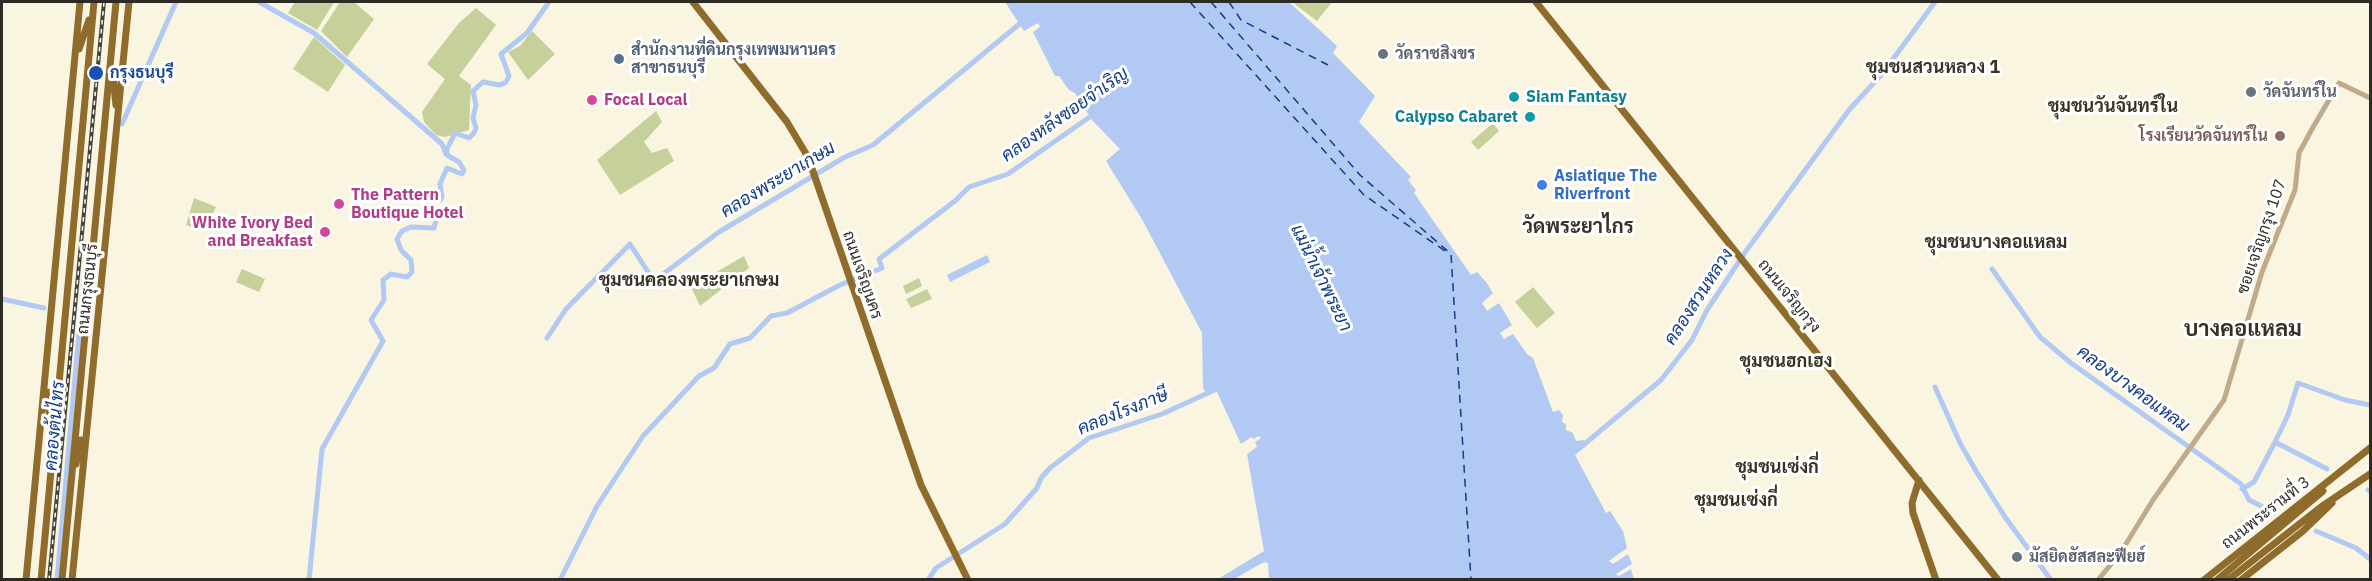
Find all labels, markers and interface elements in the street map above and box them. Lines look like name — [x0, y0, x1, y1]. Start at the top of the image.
place label: สํานักงานที่ดินกรุงเทพมหานคร สาขาธนบุรี — [631, 40, 836, 78]
place label: วัดราชสิงขร — [1395, 44, 1475, 64]
marker: วัดราชสิงขร — [1376, 47, 1390, 61]
marker: สํานักงานที่ดินกรุงเทพมหานคร สาขาธนบุรี — [612, 52, 626, 66]
district label: ชุมชนสวนหลวง 1 — [1866, 57, 2000, 79]
place label: กรุงธนบุรี — [110, 63, 173, 83]
water label: คลองหลังซอยจำเริญ — [997, 63, 1133, 167]
marker: กรุงธนบุรี — [87, 64, 105, 82]
place label: วัดจันทร์ใน — [2263, 82, 2337, 102]
marker: วัดจันทร์ใน — [2244, 85, 2258, 99]
place label: Siam Fantasy — [1526, 87, 1627, 107]
place label: Focal Local — [604, 90, 687, 110]
marker: Siam Fantasy — [1507, 90, 1521, 104]
marker: Focal Local — [585, 93, 599, 107]
district label: ชุมชนวันจันทร์ใน — [2048, 96, 2178, 118]
place label: Calypso Cabaret — [1395, 107, 1518, 127]
marker: Calypso Cabaret — [1523, 110, 1537, 124]
place label: โรงเรียนวัดจันทร์ใน — [2139, 126, 2268, 146]
marker: โรงเรียนวัดจันทร์ใน — [2273, 129, 2287, 143]
water label: คลองพระยาเกษม — [717, 137, 839, 223]
place label: Asiatique The Riverfront — [1554, 166, 1657, 204]
street label: ซอยเจริญกรุง 107 — [2233, 177, 2291, 297]
marker: Asiatique The Riverfront — [1535, 178, 1549, 192]
place label: The Pattern Boutique Hotel — [351, 185, 463, 223]
marker: The Pattern Boutique Hotel — [332, 197, 346, 211]
place label: White Ivory Bed and Breakfast — [192, 213, 313, 251]
district label: วัดพระยาไกร — [1522, 215, 1634, 239]
water label: แม่น้ำเจ้าพระยา — [1286, 221, 1356, 335]
marker: White Ivory Bed and Breakfast — [318, 225, 332, 239]
street label: ถนนเจริญนคร — [838, 228, 886, 322]
district label: ชุมชนบางคอแหลม — [1925, 232, 2067, 254]
street label: ถนนกรุงธนบุรี — [74, 243, 102, 335]
water label: คลองสวนหลวง — [1660, 245, 1738, 349]
street label: ถนนเจริญกรุง — [1754, 255, 1824, 337]
district label: ชุมชนคลองพระยาเกษม — [599, 270, 779, 292]
district label: บางคอแหลม — [2184, 317, 2302, 343]
water label: คลองบางคอแหลม — [2073, 341, 2193, 437]
district label: ชุมชนฮกเฮง — [1740, 351, 1832, 373]
water label: คลองต้นไทร — [40, 380, 70, 472]
water label: คลองโรงภาษี — [1075, 384, 1171, 440]
district label: ชุมชนเซ่งกี่ — [1735, 457, 1819, 479]
street label: ถนนพระรามที่ 3 — [2218, 473, 2314, 553]
district label: ชุมชนเซ่งกี่ — [1694, 490, 1778, 512]
place label: มัสยิดฮัสสละฟียฮ์ — [2029, 547, 2145, 567]
marker: มัสยิดฮัสสละฟียฮ์ — [2010, 550, 2024, 564]

